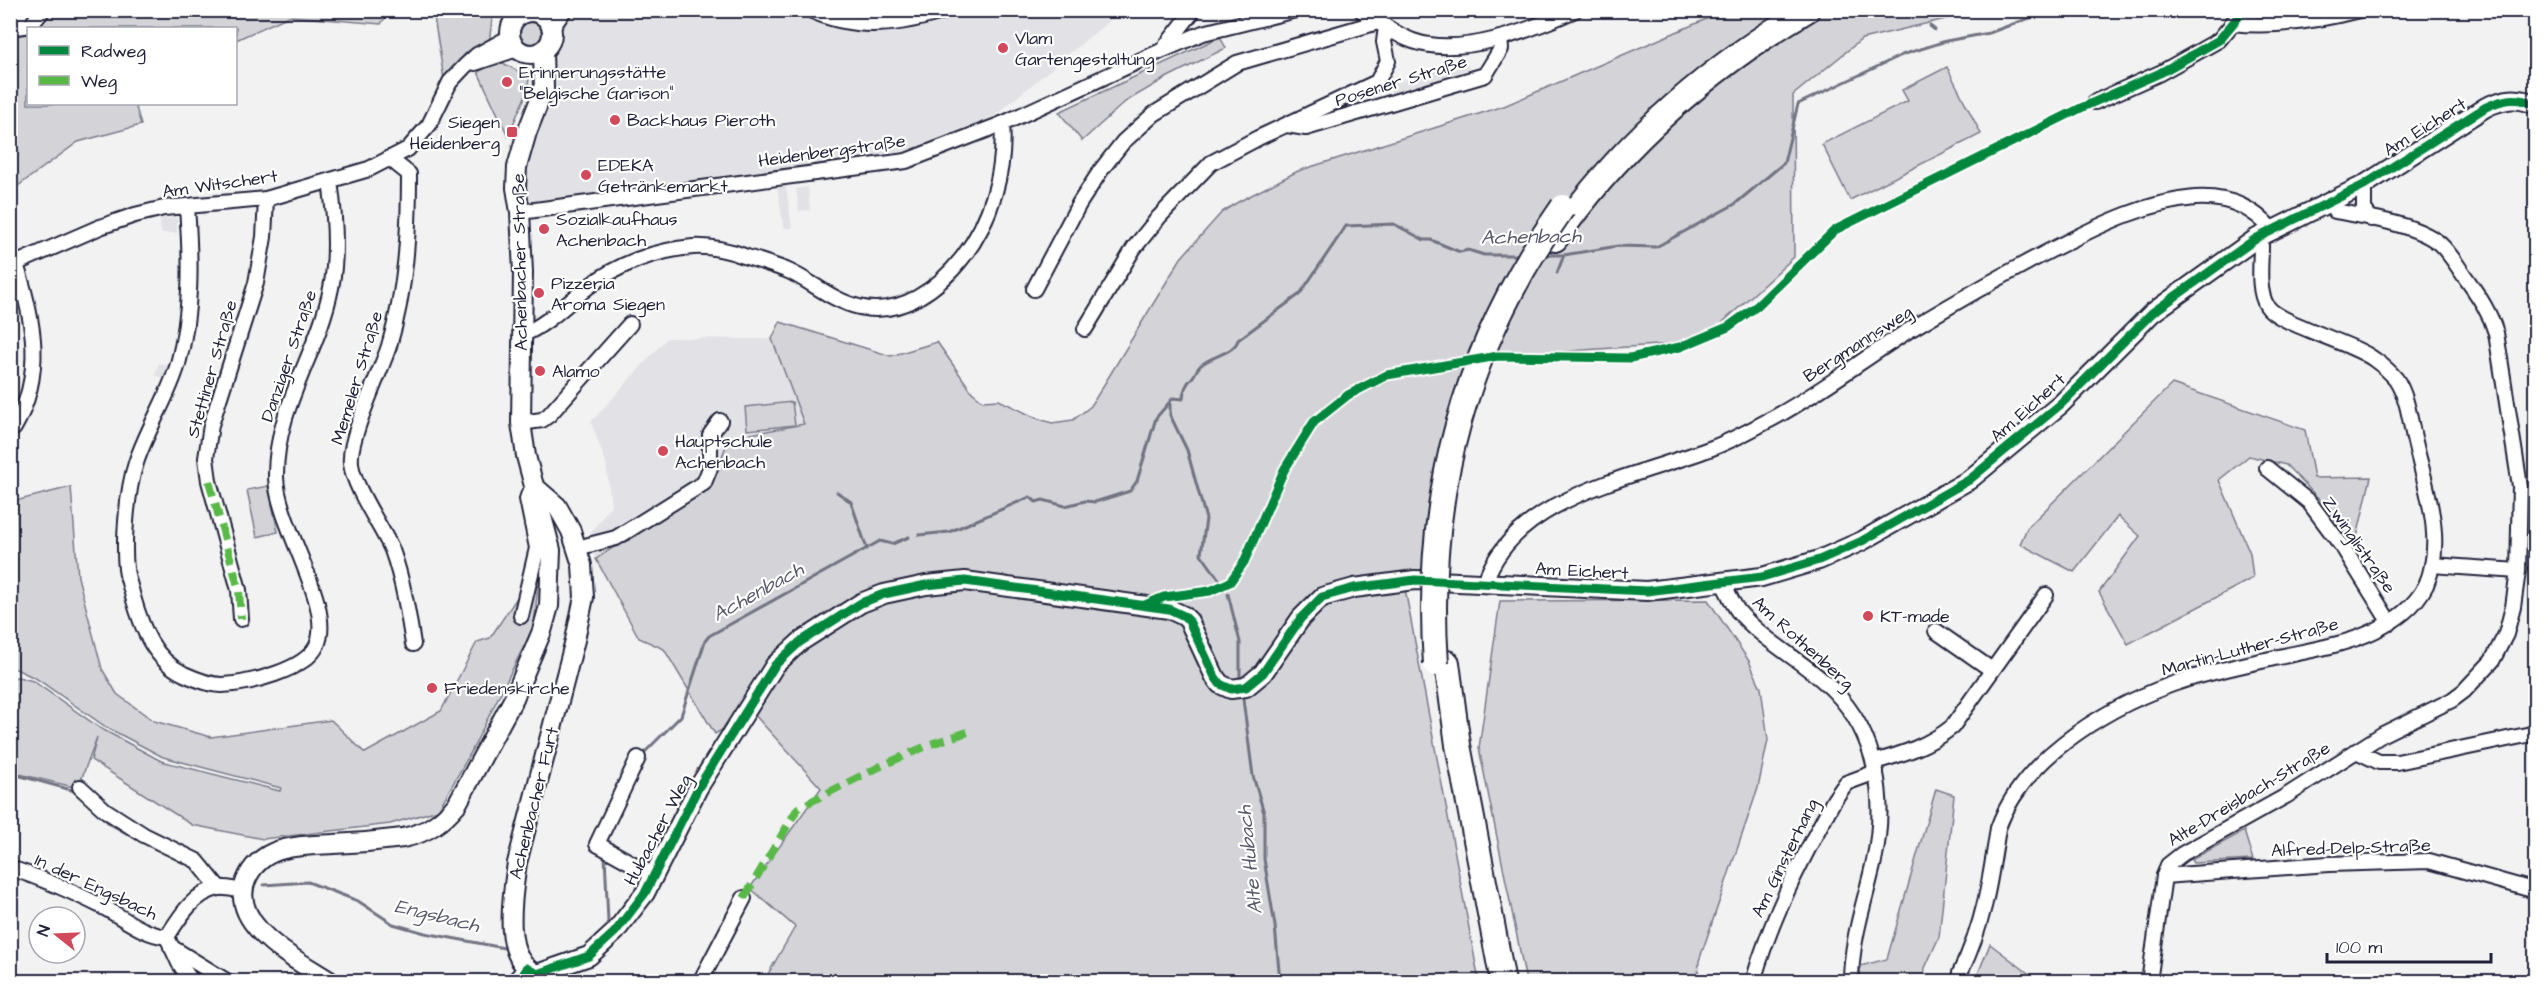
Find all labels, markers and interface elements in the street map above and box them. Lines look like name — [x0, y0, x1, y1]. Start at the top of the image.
place label: Vlam Gartengestaltung — [1015, 26, 1155, 73]
legend — [27, 27, 237, 105]
text: Radweg — [81, 39, 146, 65]
marker: Vlam Gartengestaltung — [996, 41, 1010, 55]
street label: Posener Straße — [1332, 49, 1470, 113]
place label: Erinnerungsstätte "Belgische Garison" — [519, 60, 674, 107]
text: Weg — [81, 69, 117, 95]
marker: Erinnerungsstätte "Belgische Garison" — [500, 75, 514, 89]
street label: Am Eichert — [2379, 91, 2472, 162]
place label: Backhaus Pieroth — [627, 108, 775, 133]
place label: Siegen Heidenberg — [410, 110, 500, 157]
marker: Backhaus Pieroth — [608, 113, 622, 127]
marker: Siegen Heidenberg — [505, 125, 519, 139]
street label: Heidenbergstraße — [757, 128, 908, 175]
place label: EDEKA Getränkemarkt — [598, 153, 729, 199]
street label: Am Witschert — [161, 163, 280, 204]
marker: EDEKA Getränkemarkt — [579, 168, 593, 182]
street label: Achenbacher Straße — [506, 173, 534, 351]
place label: Sozialkaufhaus Achenbach — [556, 207, 678, 253]
marker: Sozialkaufhaus Achenbach — [537, 222, 551, 236]
water label: Achenbach — [1481, 222, 1582, 252]
place label: Pizzeria Aroma Siegen — [551, 271, 665, 318]
street label: Danziger Straße — [255, 286, 324, 426]
marker: Pizzeria Aroma Siegen — [532, 286, 546, 300]
street label: Stettiner Straße — [180, 297, 244, 441]
street label: Bergmannsweg — [1799, 299, 1918, 390]
street label: Memeler Straße — [325, 308, 389, 448]
place label: Alamo — [552, 359, 600, 384]
marker: Alamo — [533, 364, 547, 378]
street label: Am Eichert — [1985, 367, 2072, 449]
place label: Hauptschule Achenbach — [675, 429, 773, 475]
marker: Hauptschule Achenbach — [656, 444, 670, 458]
street label: Zwinglistraße — [2315, 491, 2402, 599]
water label: Achenbach — [707, 555, 810, 629]
street label: Am Eichert — [1535, 556, 1630, 586]
street label: Am Rothenberg — [1746, 590, 1860, 696]
place label: KT-made — [1880, 604, 1950, 629]
marker: KT-made — [1861, 609, 1875, 623]
street label: Martin-Luther-Straße — [2159, 611, 2341, 683]
place label: Friedenskirche — [444, 676, 570, 701]
marker: Friedenskirche — [425, 681, 439, 695]
street label: Achenbacher Furt — [503, 724, 565, 882]
street label: Alte-Dreisbach-Straße — [2163, 735, 2335, 853]
street label: Hubacher Weg — [618, 770, 699, 890]
street label: Am Ginsterhang — [1745, 794, 1825, 922]
water label: Alte Hubach — [1230, 803, 1270, 916]
street label: Alfred-Delp-Straße — [2271, 833, 2432, 863]
street label: In der Engsbach — [30, 848, 161, 927]
water label: Engsbach — [392, 892, 483, 941]
north arrow — [27, 905, 87, 965]
text: N — [32, 923, 56, 939]
scale bar — [2327, 926, 2490, 964]
text: 100 m — [2336, 935, 2382, 960]

